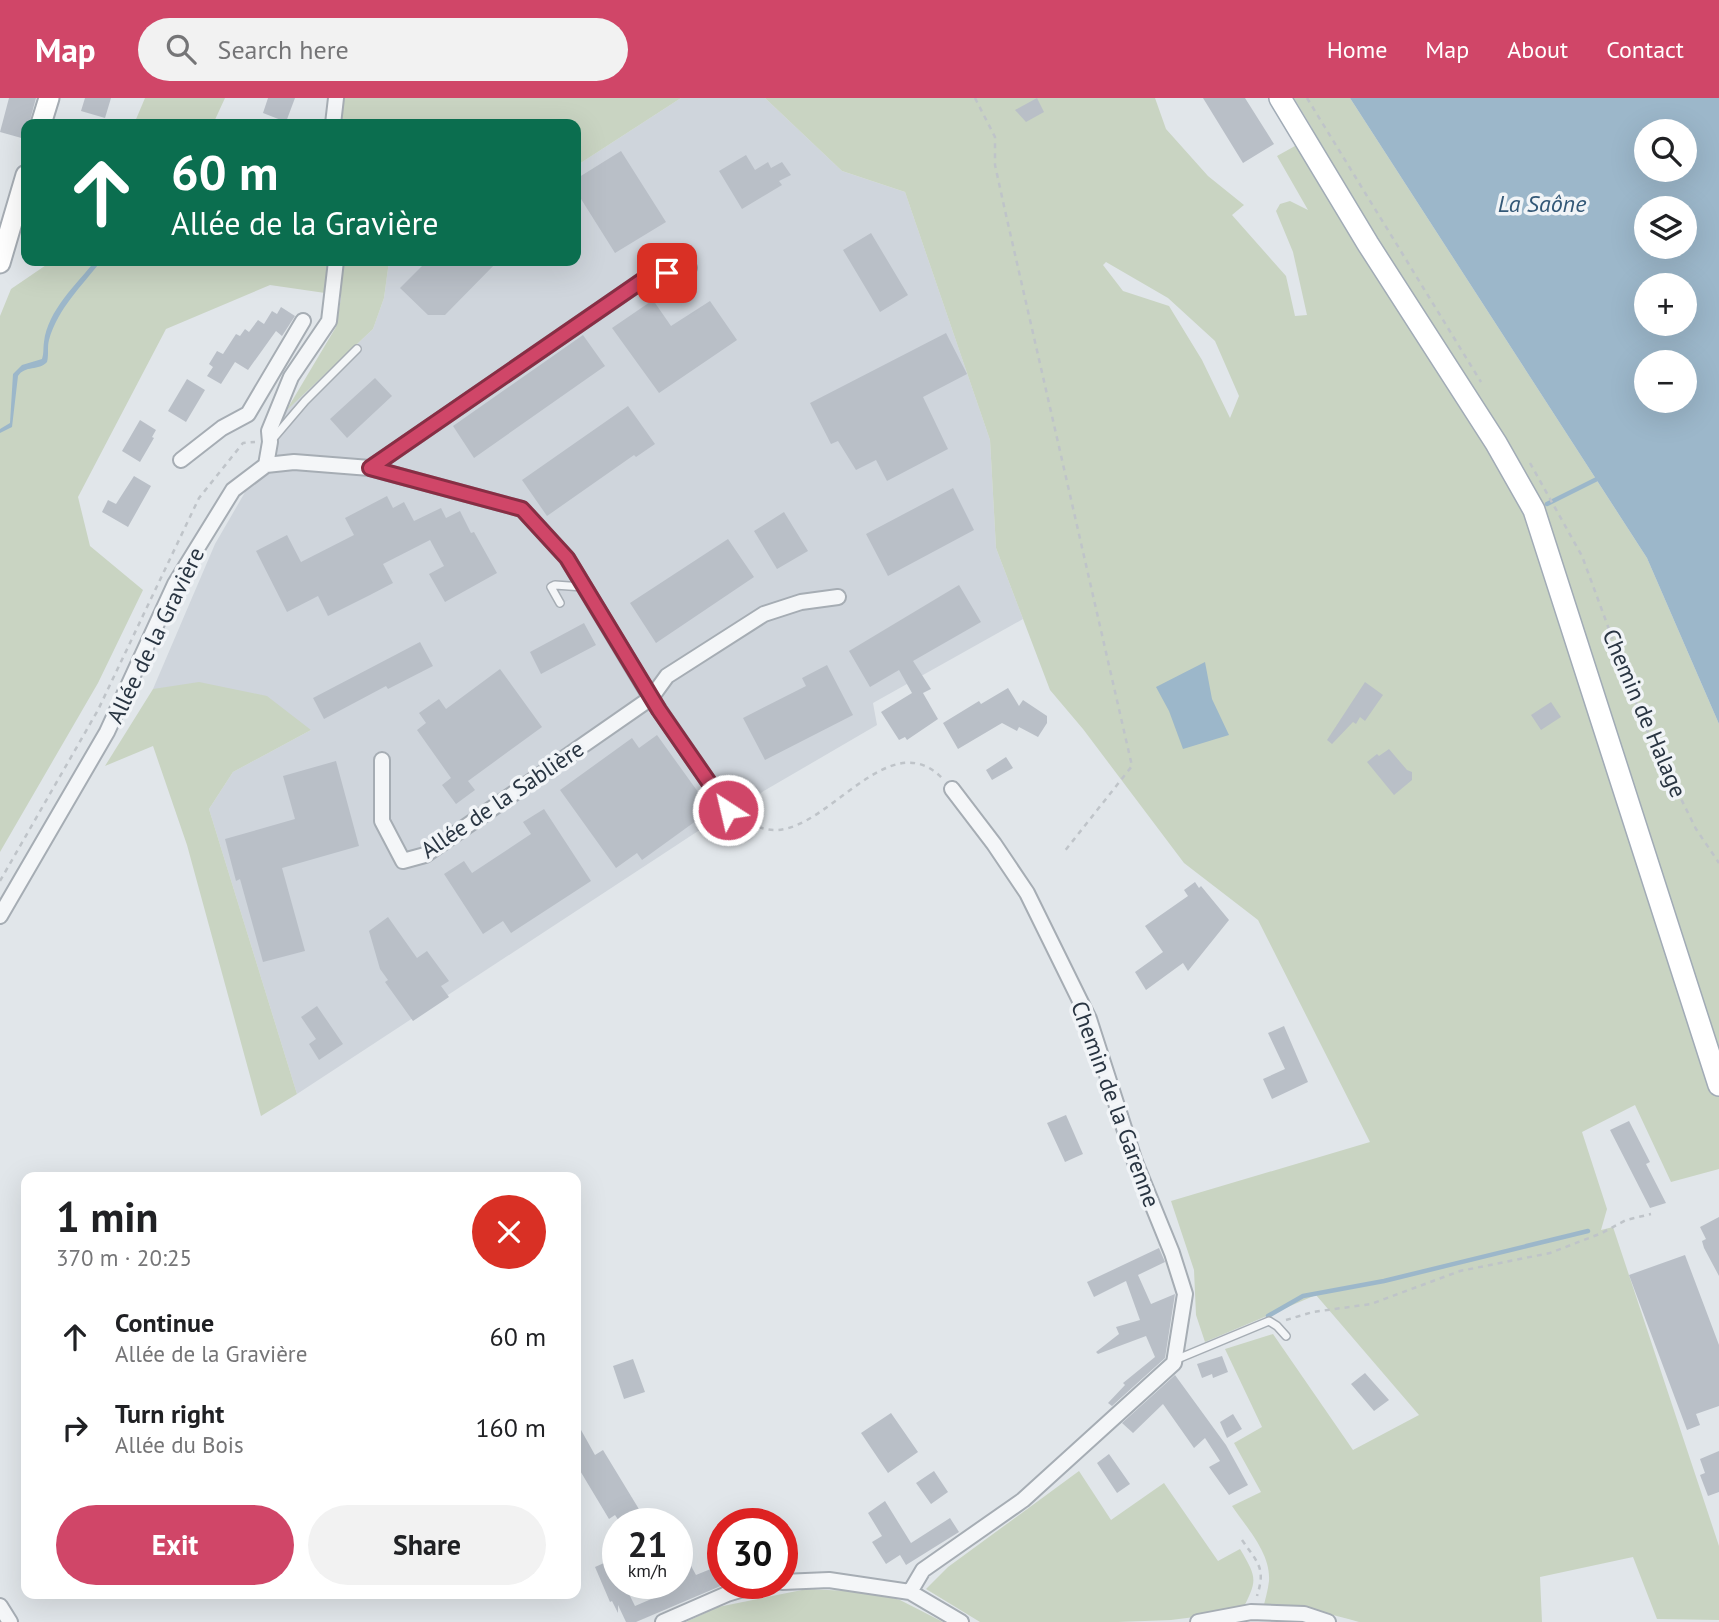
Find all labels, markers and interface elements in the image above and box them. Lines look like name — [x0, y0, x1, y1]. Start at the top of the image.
search box — [138, 18, 628, 81]
text: Map — [35, 28, 96, 71]
icon: search — [162, 30, 200, 68]
text: Search here — [218, 33, 349, 66]
text: Home — [1327, 34, 1387, 65]
text: Map — [1425, 34, 1469, 65]
text: About — [1507, 34, 1568, 65]
text: Contact — [1606, 34, 1684, 65]
map controls — [1634, 119, 1697, 413]
button: search — [1634, 119, 1697, 182]
text: 60 m — [171, 140, 278, 204]
icon: ahead — [56, 147, 147, 238]
water label: La Saône — [1498, 188, 1586, 219]
button: layers — [1634, 196, 1697, 259]
text: Allée de la Gravière — [171, 202, 439, 244]
pin — [637, 243, 697, 303]
icon: arrive — [648, 254, 686, 292]
button: + — [1634, 273, 1697, 336]
button: − — [1634, 350, 1697, 413]
street label: Allée de la Gravière — [100, 542, 210, 728]
street label: Chemin de Halage — [1596, 624, 1694, 802]
street label: Allée de la Sablière — [415, 734, 589, 864]
position arrow — [691, 773, 765, 847]
street label: Chemin de la Garenne — [1065, 997, 1167, 1211]
text: 1 min — [56, 1189, 158, 1244]
button: close — [472, 1195, 546, 1269]
text: 370 m · 20:25 — [56, 1243, 192, 1272]
text: Continue — [115, 1306, 214, 1339]
icon: ahead — [56, 1318, 94, 1356]
text: 60 m — [490, 1320, 546, 1353]
text: Allée de la Gravière — [115, 1339, 307, 1368]
text: Turn right — [115, 1397, 224, 1430]
icon: right — [56, 1409, 94, 1447]
text: 160 m — [475, 1411, 546, 1444]
text: Allée du Bois — [115, 1430, 244, 1459]
button: Exit — [56, 1505, 294, 1585]
button: Share — [308, 1505, 546, 1585]
speed limit sign: 30 — [707, 1508, 798, 1599]
text: 21 — [628, 1521, 667, 1567]
text: km/h — [628, 1559, 667, 1582]

